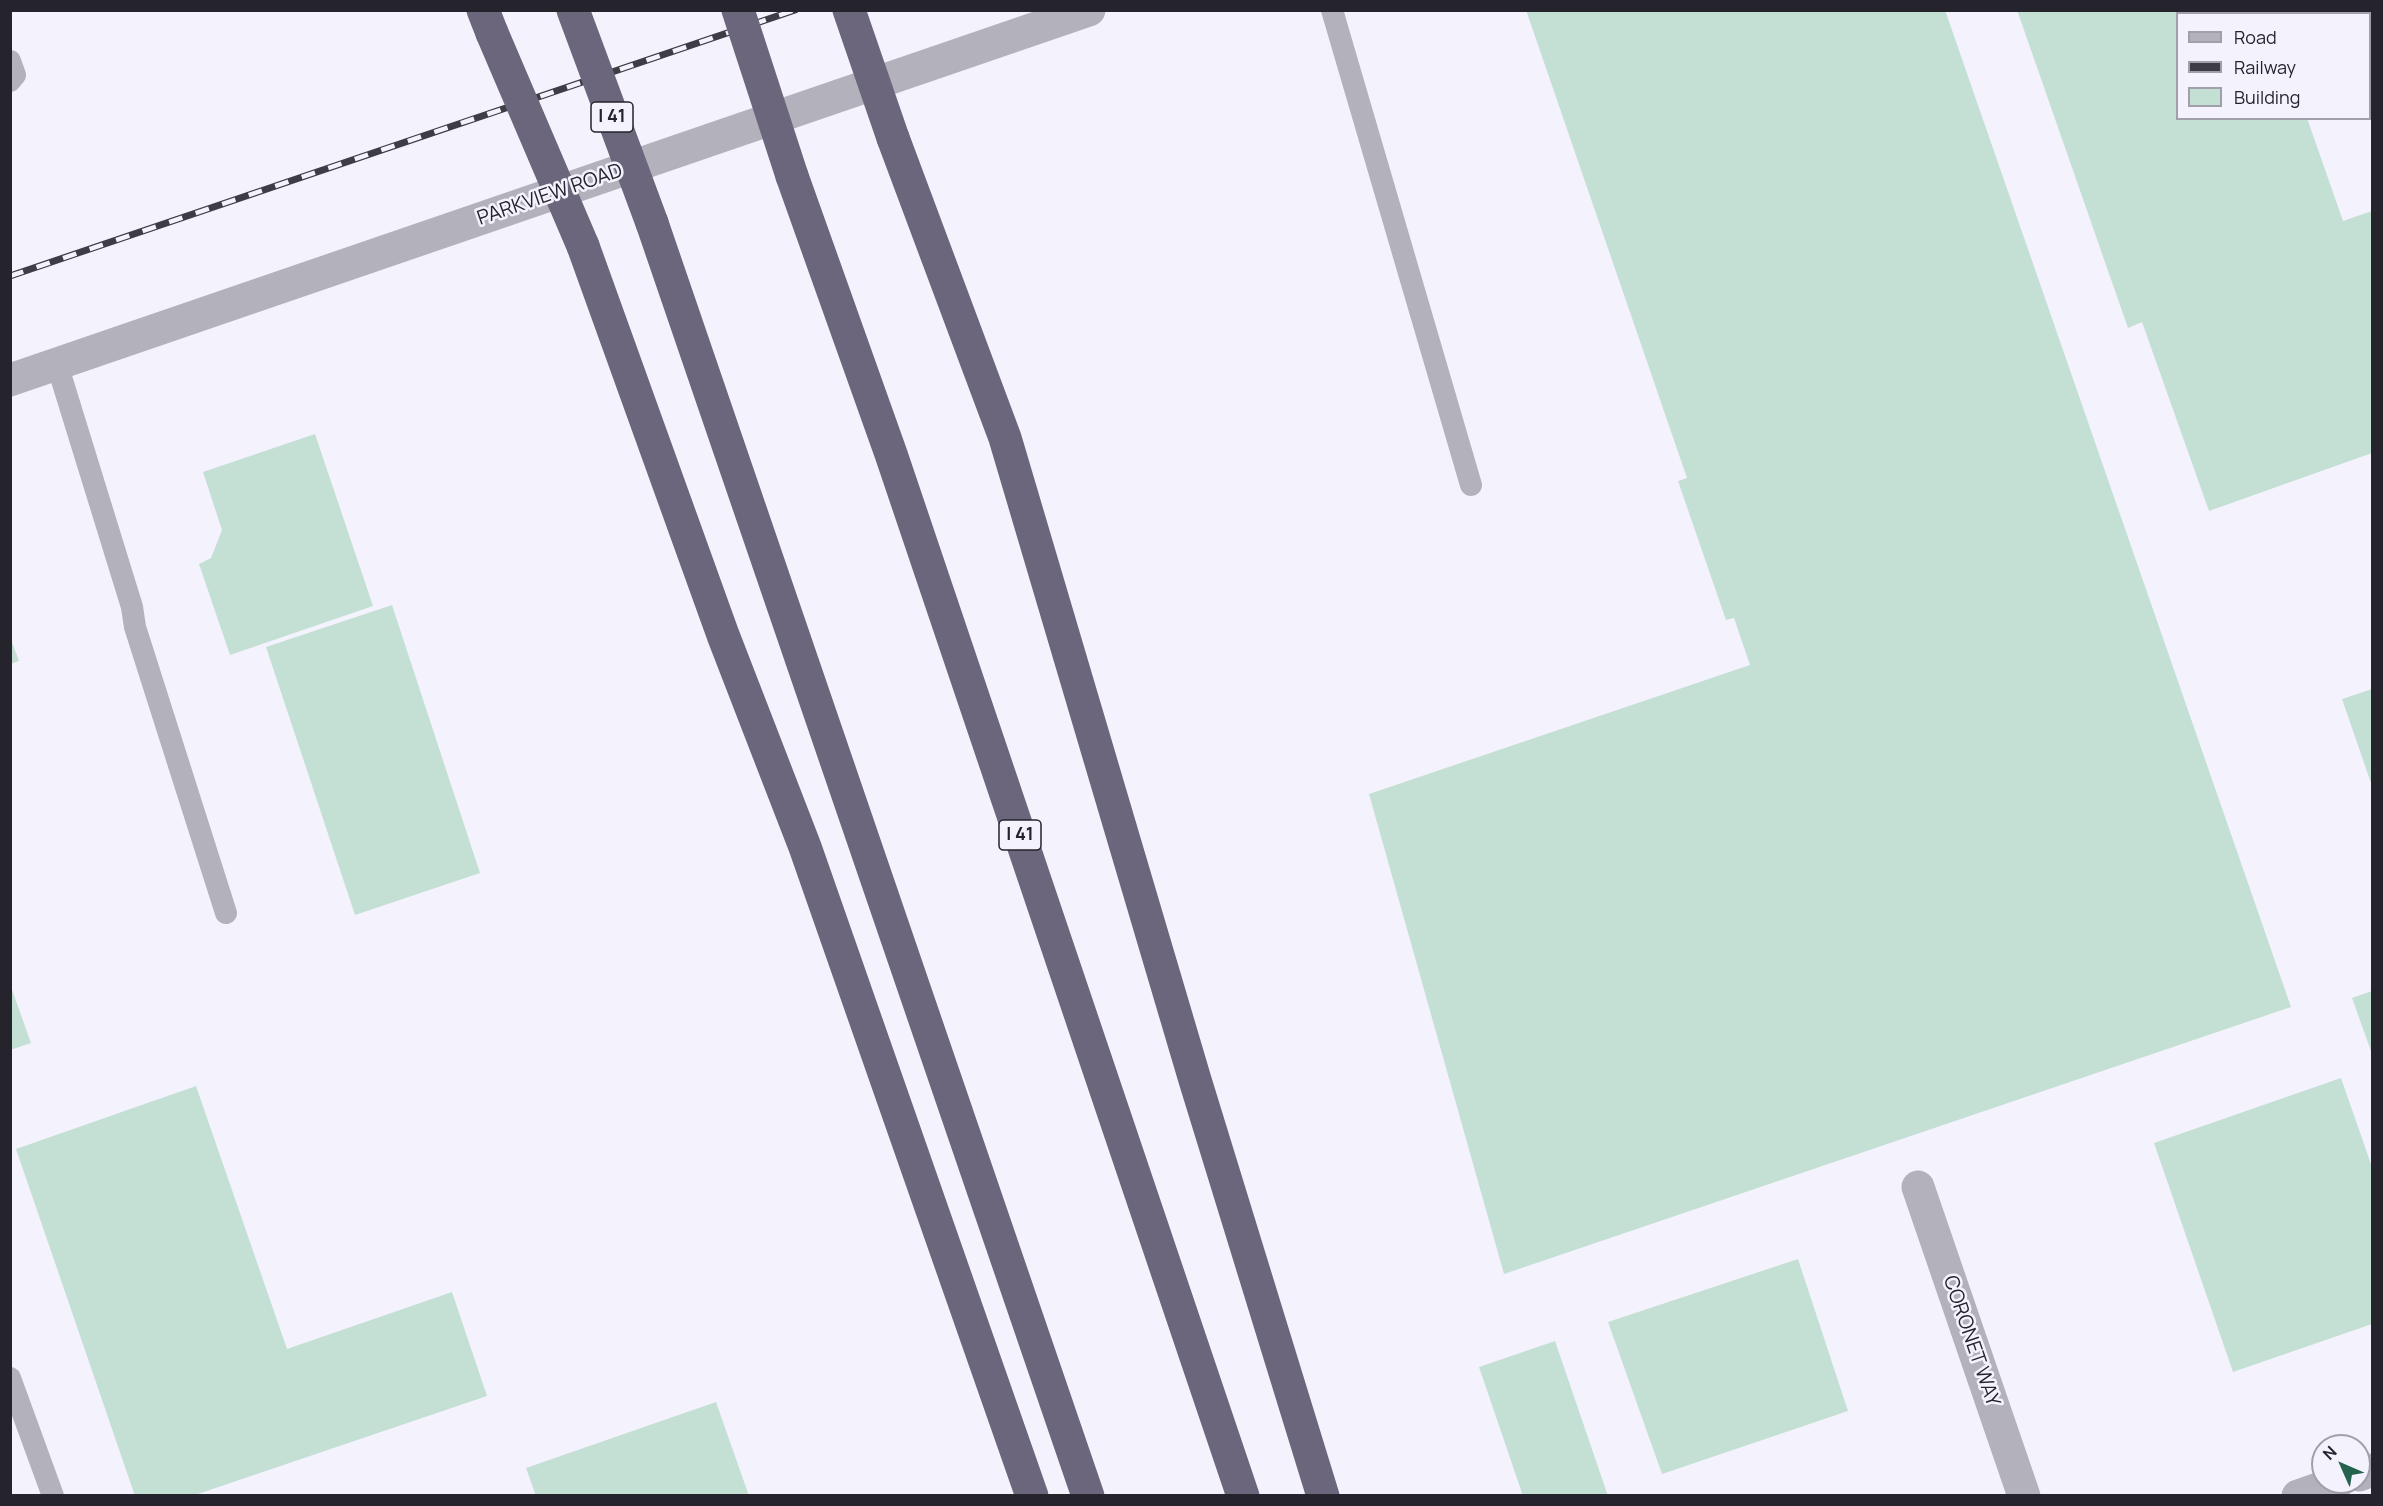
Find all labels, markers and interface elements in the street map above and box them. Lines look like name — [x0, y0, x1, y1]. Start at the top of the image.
legend — [2176, 12, 2371, 120]
text: Road — [2234, 25, 2277, 49]
text: Railway — [2234, 55, 2296, 79]
text: Building — [2234, 85, 2300, 109]
road number: I 41 — [591, 102, 633, 132]
street label: PARKVIEW ROAD — [474, 159, 626, 231]
road number: I 41 — [999, 820, 1041, 850]
street label: CORONET WAY — [1937, 1272, 2005, 1410]
north arrow — [2311, 1434, 2371, 1494]
text: N — [2318, 1441, 2342, 1465]

